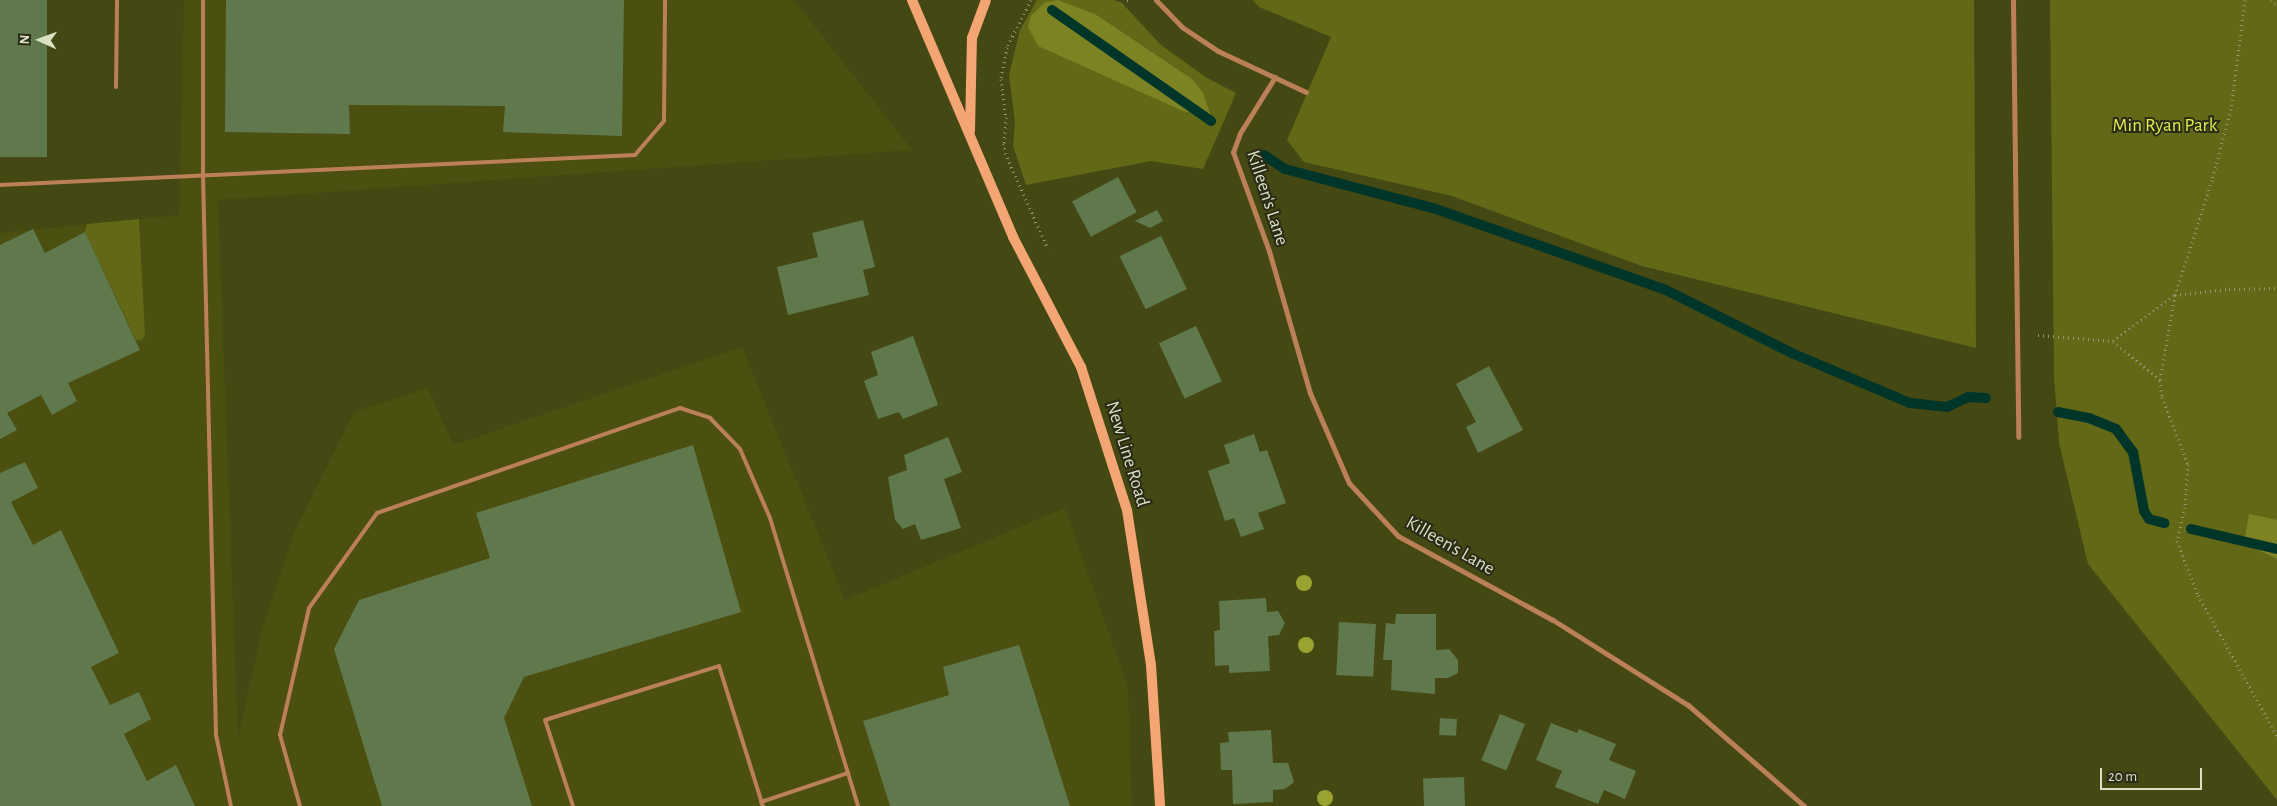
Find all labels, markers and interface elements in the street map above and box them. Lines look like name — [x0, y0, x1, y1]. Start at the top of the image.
north arrow — [15, 15, 65, 65]
text: N — [18, 34, 32, 45]
park label: Min Ryan Park — [2113, 115, 2217, 137]
street label: Killeen's Lane — [1241, 147, 1293, 249]
street label: New Line Road — [1100, 398, 1154, 510]
street label: Killeen's Lane — [1401, 511, 1499, 581]
scale bar — [2102, 758, 2204, 790]
text: 20 m — [2108, 769, 2137, 784]

